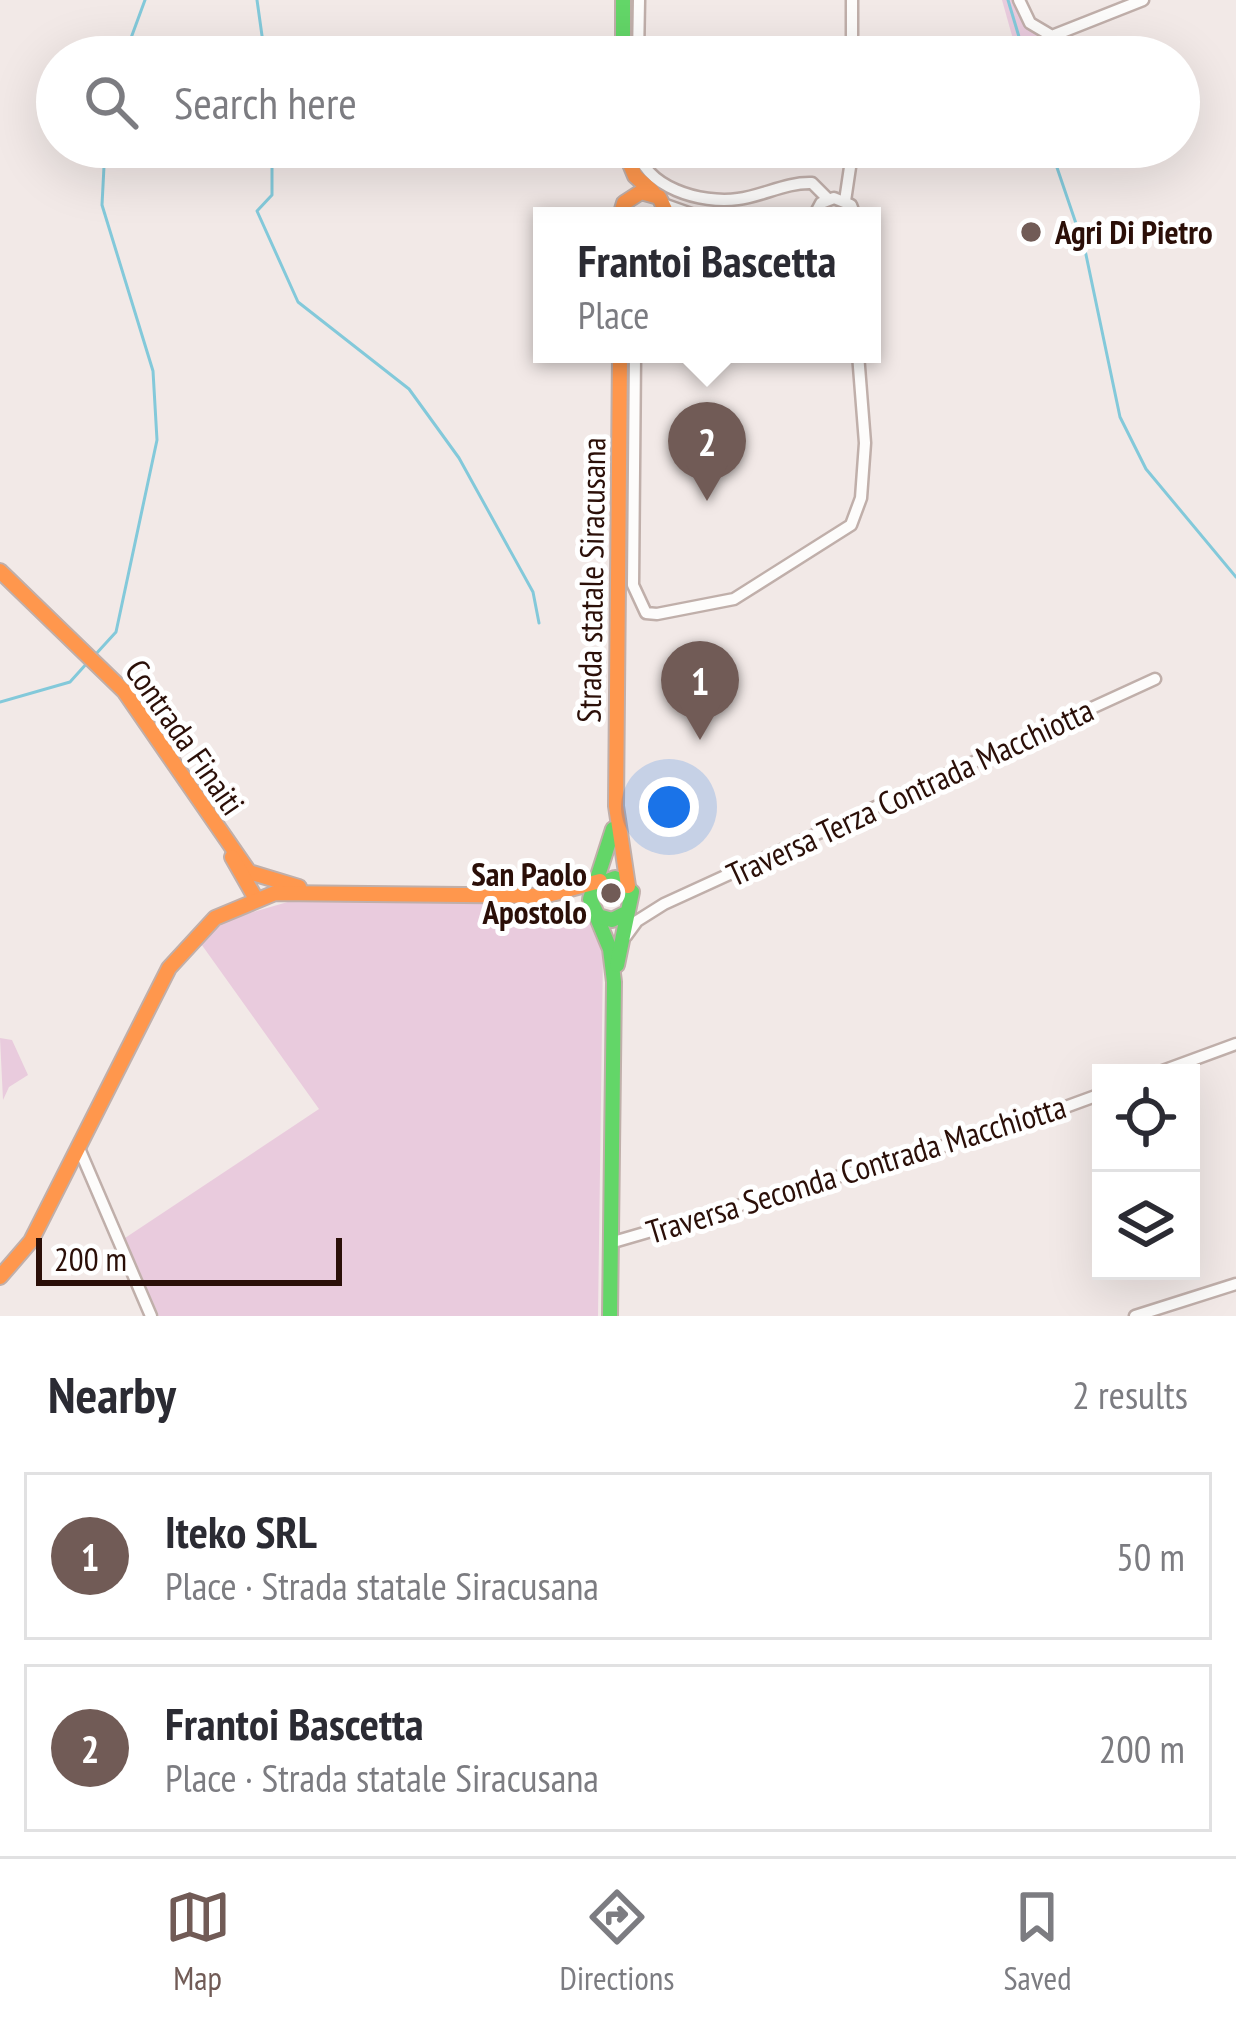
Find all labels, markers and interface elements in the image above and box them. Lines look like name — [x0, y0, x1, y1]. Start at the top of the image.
search box — [36, 36, 1200, 168]
icon: search — [78, 69, 144, 135]
text: Search here — [174, 73, 357, 131]
popup — [533, 207, 881, 363]
place label: Agri Di Pietro — [1054, 210, 1213, 253]
marker: Agri Di Pietro — [1018, 219, 1044, 245]
text: Frantoi Bascetta — [578, 231, 836, 289]
text: Place — [578, 289, 649, 340]
pin: 2 — [668, 402, 746, 501]
street label: Strada statale Siracusana — [567, 437, 614, 723]
pin: 1 — [661, 641, 739, 740]
street label: Contrada Finaiti — [116, 650, 255, 823]
street label: Traversa Terza Contrada Macchiotta — [720, 688, 1100, 895]
your location — [639, 777, 699, 837]
place label: San Paolo Apostolo — [471, 852, 587, 933]
marker: San Paolo Apostolo — [598, 880, 624, 906]
map controls — [1092, 1064, 1200, 1280]
button: locate — [1092, 1064, 1200, 1172]
street label: Traversa Seconda Contrada Macchiotta — [641, 1084, 1071, 1253]
button: layers — [1092, 1172, 1200, 1280]
scale bar — [36, 1232, 342, 1285]
text: 200 m — [54, 1237, 127, 1280]
text: Nearby — [48, 1361, 176, 1427]
text: 2 results — [1072, 1369, 1188, 1420]
text: Iteko SRL — [165, 1502, 317, 1560]
text: 1 — [81, 1531, 99, 1582]
text: 50 m — [1116, 1531, 1185, 1582]
text: Place · Strada statale Siracusana — [165, 1560, 599, 1611]
text: Frantoi Bascetta — [165, 1694, 424, 1752]
text: 2 — [81, 1723, 99, 1774]
text: 200 m — [1099, 1723, 1185, 1774]
text: Place · Strada statale Siracusana — [165, 1752, 599, 1803]
tab: Map — [165, 1884, 231, 1999]
tab: Directions — [560, 1884, 674, 1999]
tab: Saved — [1003, 1884, 1071, 1999]

